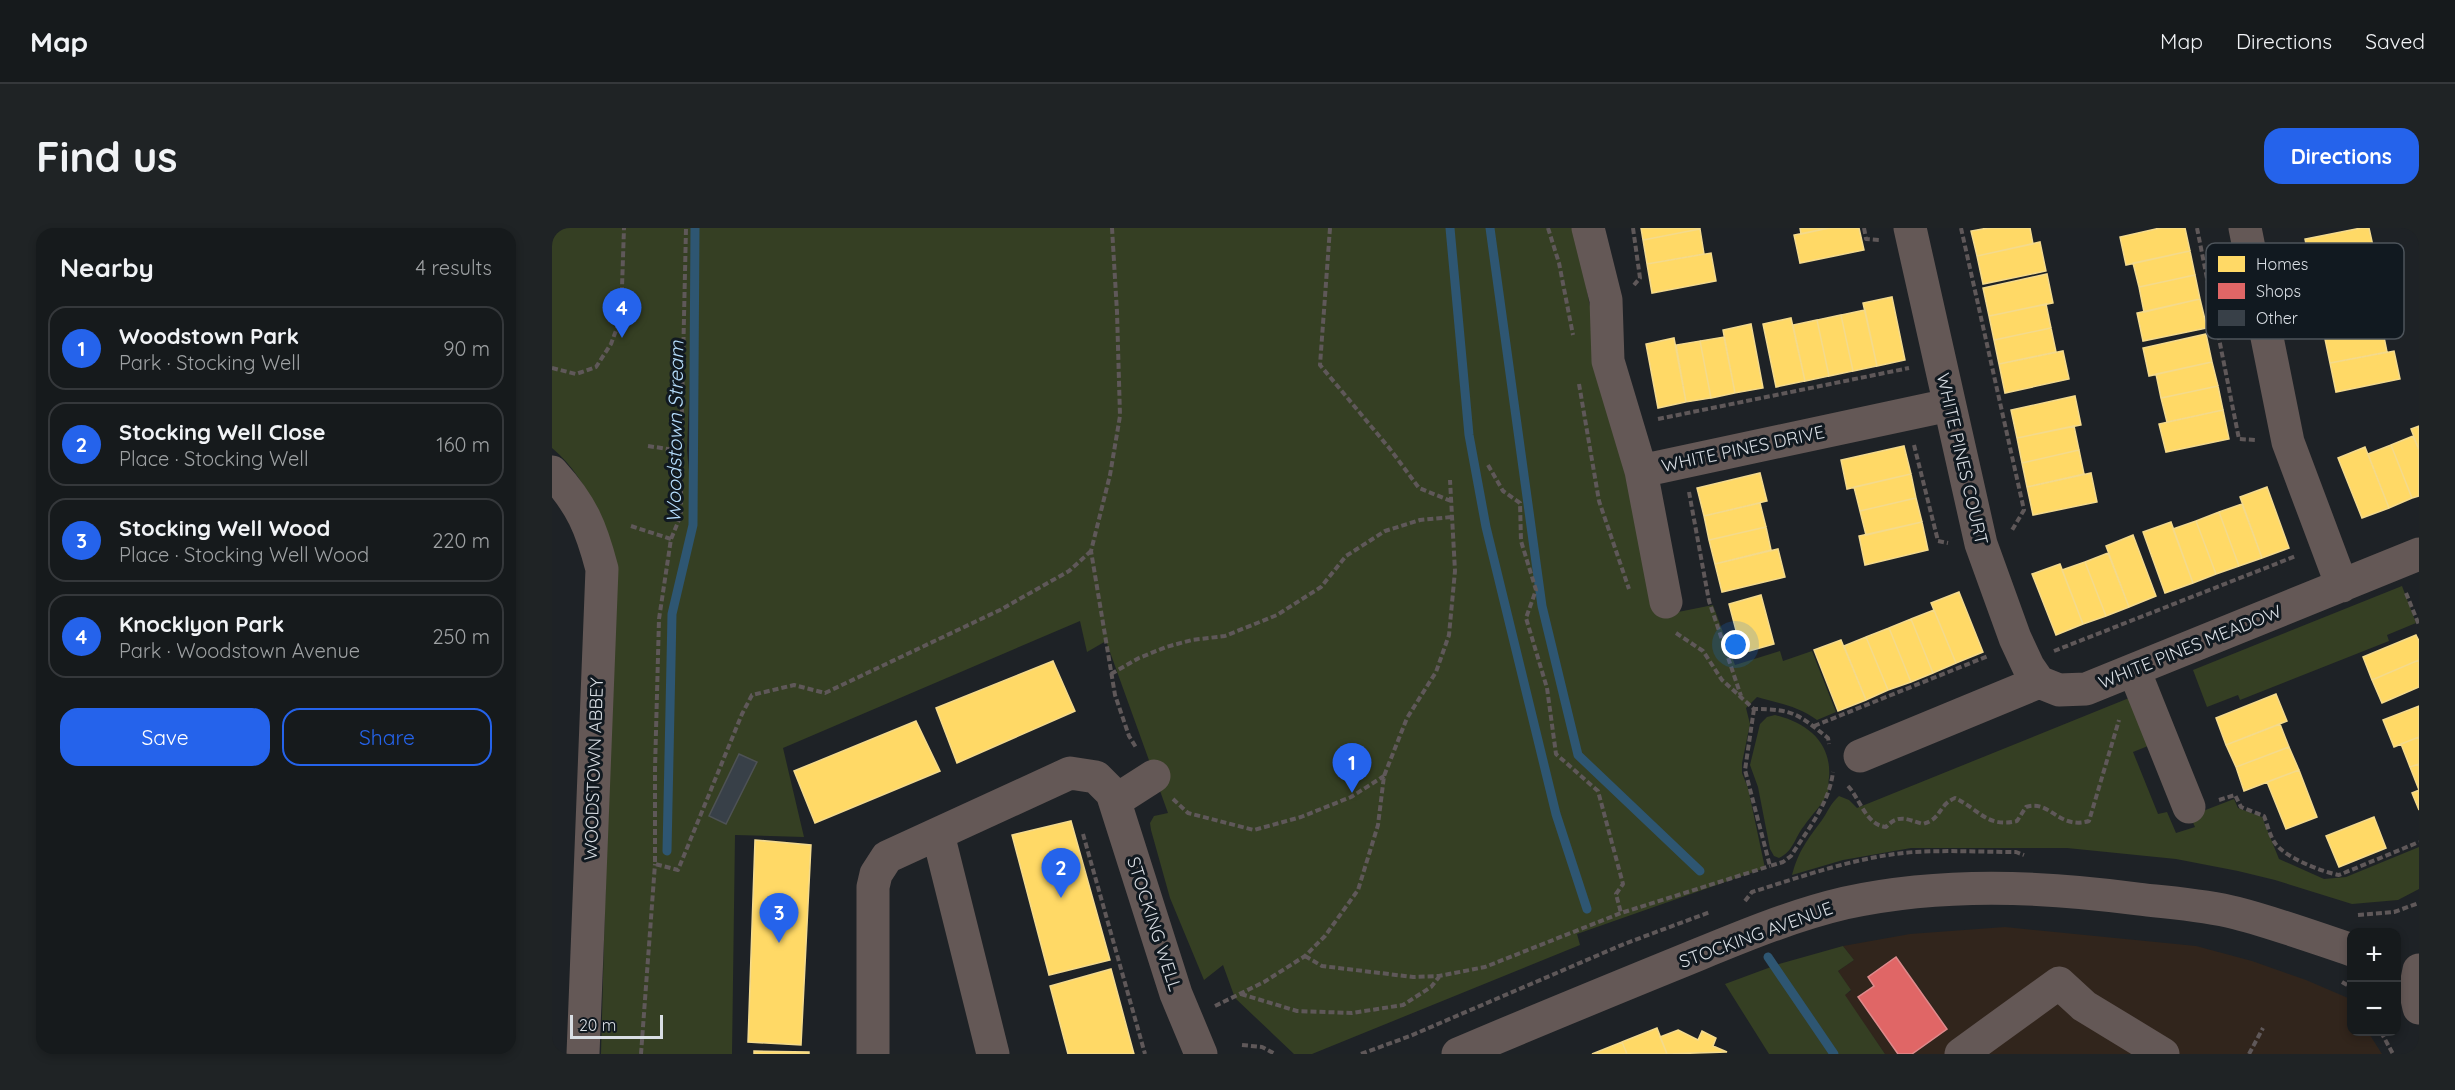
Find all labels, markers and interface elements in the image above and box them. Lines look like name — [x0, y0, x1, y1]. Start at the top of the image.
text: Map — [30, 24, 88, 59]
text: Map — [2160, 28, 2203, 54]
text: Directions — [2236, 28, 2332, 54]
text: Saved — [2365, 28, 2425, 54]
button: Directions — [2264, 128, 2419, 184]
text: Find us — [36, 130, 178, 183]
legend — [2206, 243, 2404, 339]
text: Nearby — [60, 251, 154, 284]
text: Homes — [2256, 254, 2308, 274]
text: 4 results — [416, 255, 492, 280]
text: Shops — [2256, 281, 2301, 301]
pin: 4 — [602, 288, 642, 338]
text: Other — [2256, 308, 2298, 328]
text: Woodstown Park — [119, 322, 299, 350]
text: 1 — [78, 336, 85, 361]
text: 90 m — [443, 336, 490, 361]
water label: Woodstown Stream — [660, 340, 689, 523]
text: Park · Stocking Well — [119, 350, 301, 375]
street label: WHITE PINES COURT — [1932, 371, 1993, 547]
text: Stocking Well Close — [119, 418, 325, 446]
street label: WHITE PINES DRIVE — [1659, 420, 1827, 477]
text: 2 — [76, 432, 87, 457]
text: 160 m — [436, 432, 490, 457]
text: Place · Stocking Well — [119, 446, 308, 471]
text: Stocking Well Wood — [119, 514, 330, 542]
text: 3 — [76, 528, 87, 553]
text: 220 m — [432, 528, 490, 553]
text: Place · Stocking Well Wood — [119, 542, 369, 567]
street label: WHITE PINES MEADOW — [2095, 599, 2285, 694]
text: Knocklyon Park — [119, 610, 284, 638]
text: 4 — [76, 624, 87, 649]
text: 250 m — [432, 624, 490, 649]
your location — [1721, 630, 1750, 659]
text: Park · Woodstown Avenue — [119, 638, 360, 663]
street label: WOODSTOWN ABBEY — [579, 677, 608, 861]
button: Save — [60, 708, 270, 766]
button: Share — [282, 708, 492, 766]
pin: 1 — [1332, 744, 1372, 793]
pin: 2 — [1042, 848, 1080, 898]
street label: STOCKING WELL — [1122, 854, 1187, 994]
pin: 3 — [760, 894, 798, 943]
street label: STOCKING AVENUE — [1676, 896, 1836, 973]
map controls — [2347, 928, 2401, 1036]
button: + — [2347, 928, 2401, 982]
button: − — [2347, 982, 2401, 1036]
scale bar — [570, 1012, 663, 1040]
text: 20 m — [579, 1015, 616, 1035]

